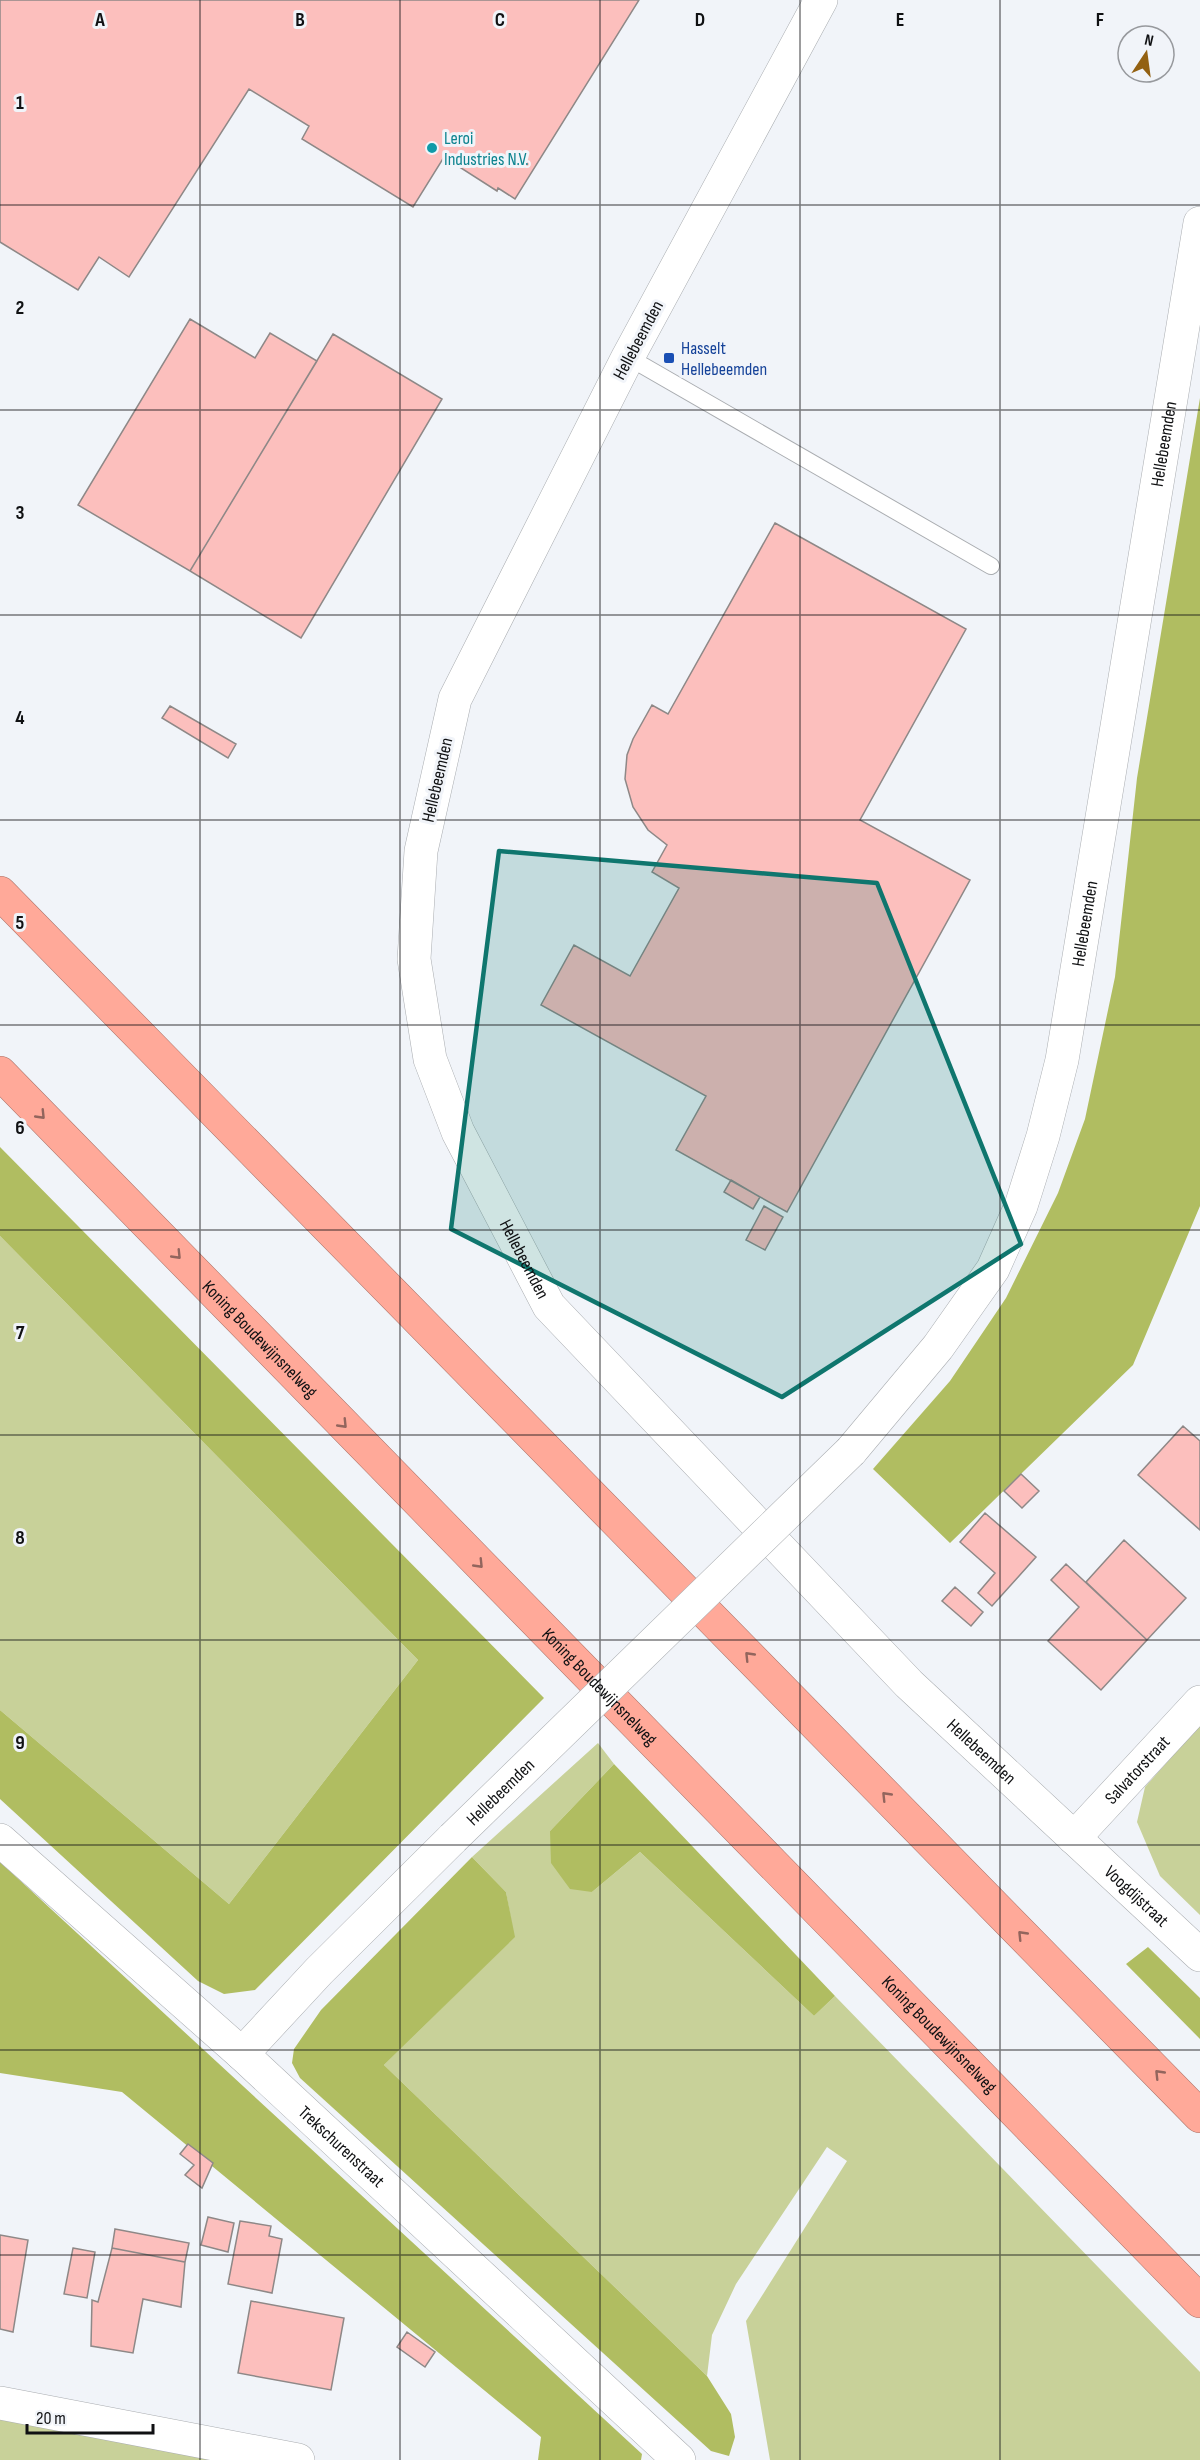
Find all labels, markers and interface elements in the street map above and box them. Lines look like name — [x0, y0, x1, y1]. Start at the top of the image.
text: A — [94, 8, 105, 32]
text: B — [295, 8, 305, 32]
text: C — [495, 8, 505, 32]
text: D — [695, 8, 705, 32]
text: E — [896, 8, 904, 32]
text: F — [1096, 8, 1104, 32]
north arrow — [1116, 24, 1176, 84]
text: N — [1143, 31, 1155, 51]
text: 1 — [16, 91, 24, 115]
place label: Leroi Industries N.V. — [444, 128, 529, 170]
marker: Leroi Industries N.V. — [425, 141, 439, 155]
text: 2 — [16, 296, 24, 320]
street label: Hellebeemden — [609, 297, 668, 383]
place label: Hasselt Hellebeemden — [681, 338, 767, 380]
marker: Hasselt Hellebeemden — [662, 351, 676, 365]
street label: Hellebeemden — [1147, 400, 1181, 488]
text: 3 — [16, 501, 25, 525]
text: 4 — [15, 706, 25, 730]
street label: Hellebeemden — [418, 736, 457, 825]
street label: Hellebeemden — [1068, 879, 1102, 968]
text: 5 — [16, 911, 25, 935]
one-way arrow — [34, 1109, 45, 1119]
text: 6 — [15, 1116, 25, 1140]
street label: Hellebeemden — [495, 1216, 553, 1303]
one-way arrow — [170, 1247, 181, 1258]
street label: Koning Boudewijnsnelweg — [198, 1276, 322, 1402]
text: 7 — [16, 1321, 25, 1345]
one-way arrow — [335, 1417, 346, 1428]
text: 8 — [15, 1526, 25, 1550]
one-way arrow — [472, 1557, 483, 1567]
street label: Koning Boudewijnsnelweg — [537, 1624, 661, 1750]
one-way arrow — [746, 1653, 757, 1664]
street label: Hellebeemden — [942, 1715, 1020, 1789]
text: 9 — [15, 1731, 25, 1755]
street label: Salvatorstraat — [1101, 1731, 1175, 1809]
street label: Hellebeemden — [462, 1755, 539, 1830]
one-way arrow — [882, 1792, 893, 1803]
street label: Voogdijstraat — [1100, 1861, 1173, 1932]
one-way arrow — [1019, 1931, 1030, 1942]
street label: Koning Boudewijnsnelweg — [877, 1972, 1001, 2098]
one-way arrow — [1155, 2070, 1166, 2080]
street label: Trekschurenstraat — [294, 2102, 389, 2192]
scale bar — [27, 2397, 153, 2435]
text: 20 m — [36, 2408, 66, 2429]

